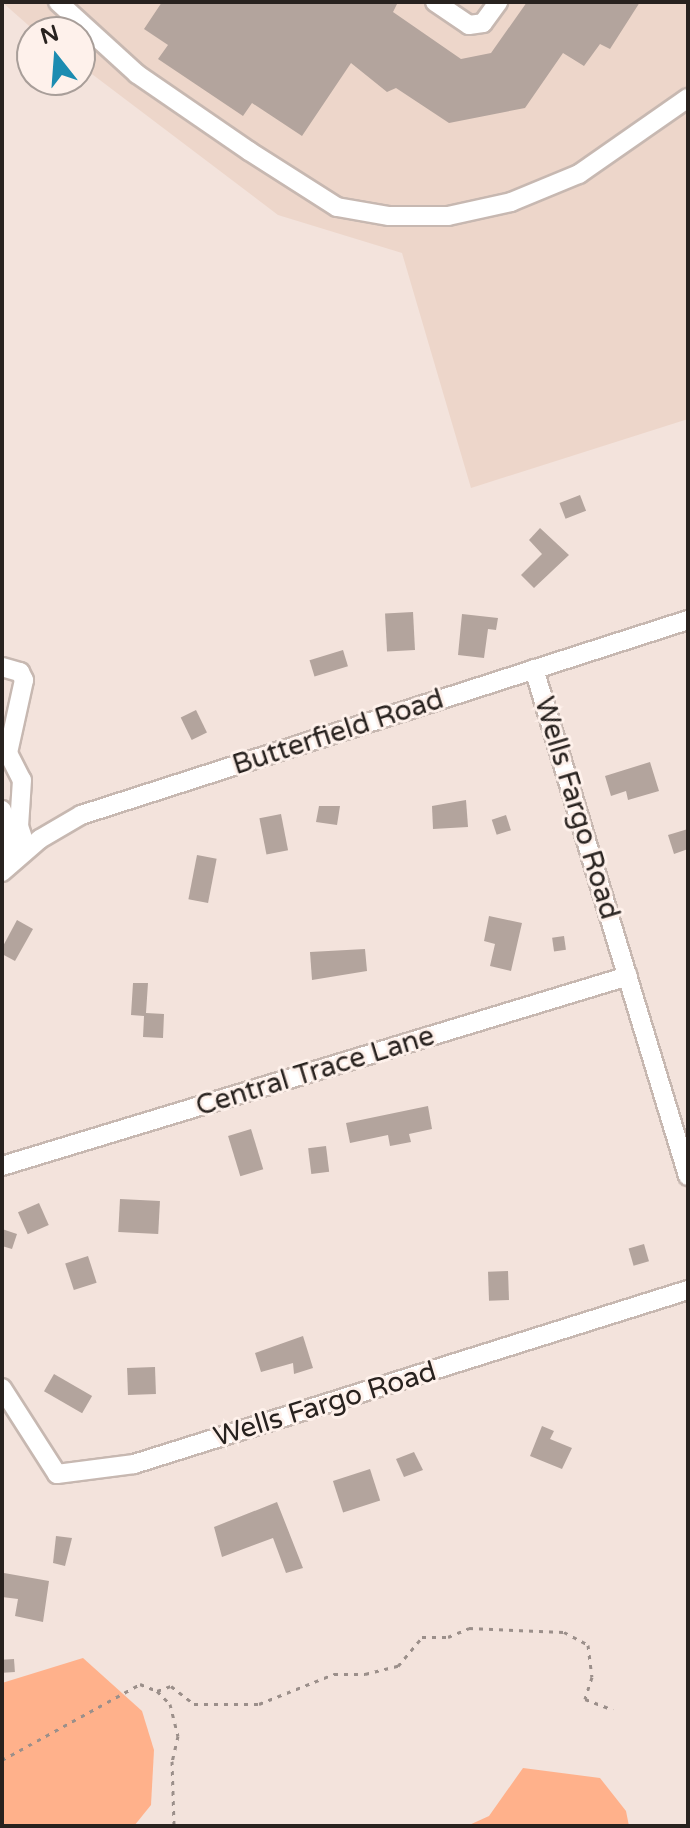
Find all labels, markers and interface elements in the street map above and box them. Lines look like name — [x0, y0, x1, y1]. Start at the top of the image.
north arrow — [16, 16, 96, 96]
text: N — [37, 20, 62, 50]
street label: Butterfield Road — [228, 682, 448, 782]
street label: Wells Fargo Road — [527, 693, 627, 923]
street label: Central Trace Lane — [192, 1019, 438, 1123]
street label: Wells Fargo Road — [210, 1354, 440, 1454]

